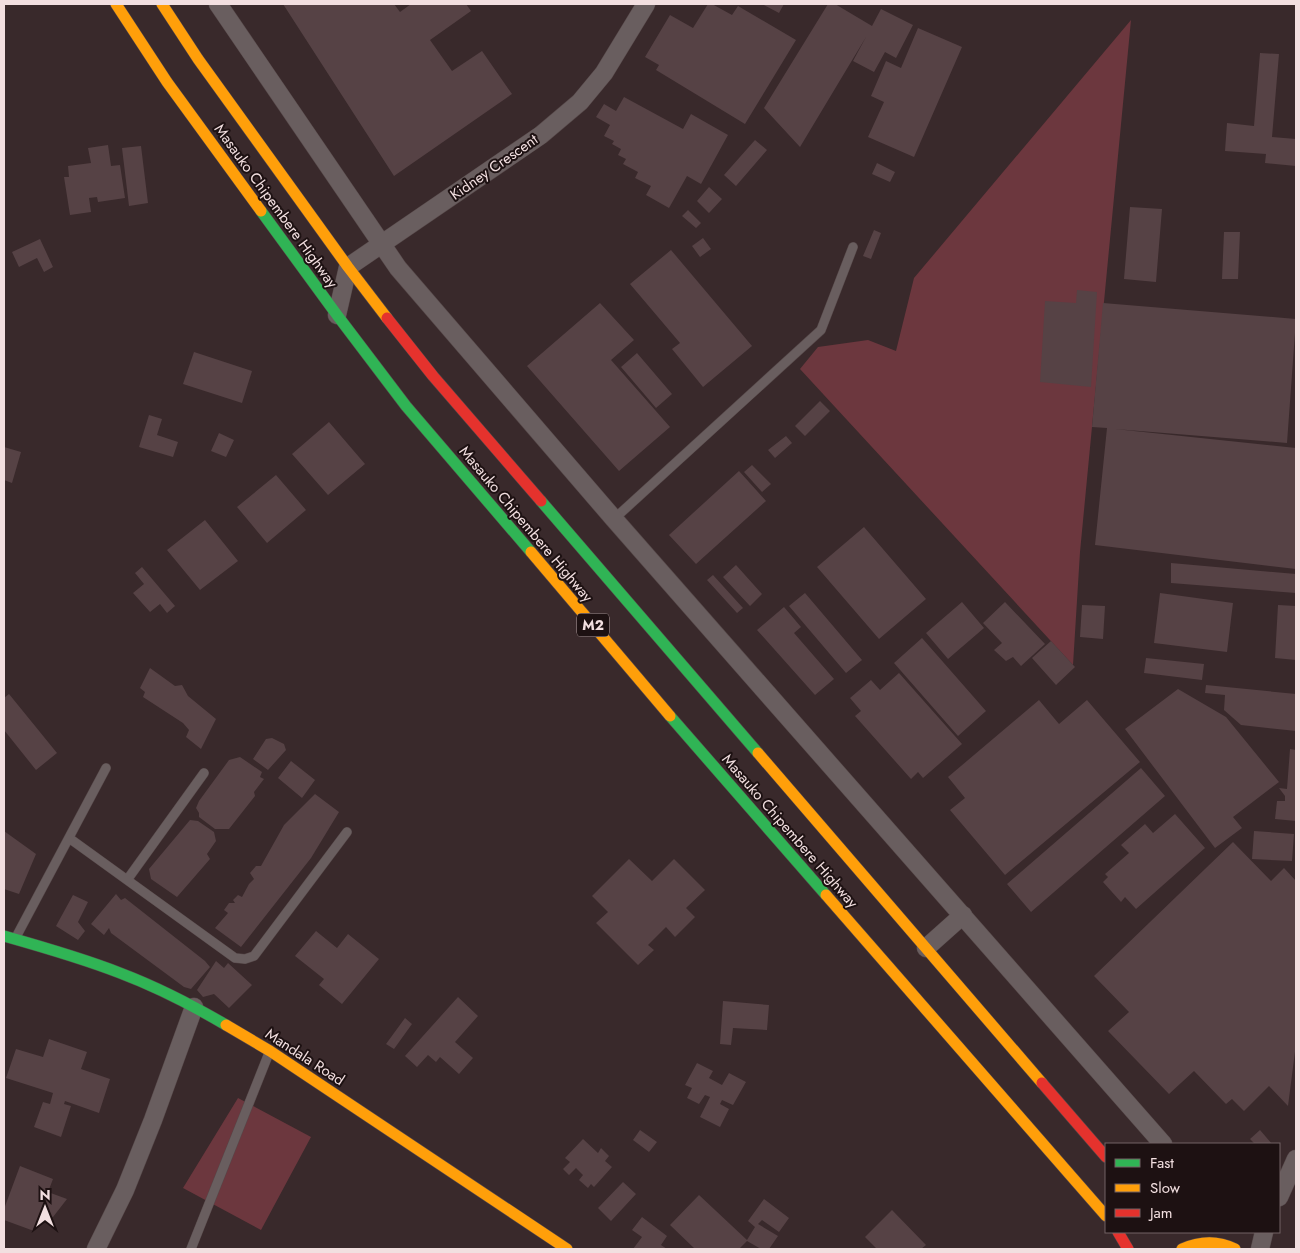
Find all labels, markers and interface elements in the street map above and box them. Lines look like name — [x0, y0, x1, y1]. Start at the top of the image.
street label: Masauko Chipembere Highway — [209, 119, 343, 293]
street label: Kidney Crescent — [446, 128, 543, 205]
street label: Masauko Chipembere Highway — [454, 441, 598, 607]
road number: M2 — [577, 614, 609, 636]
street label: Masauko Chipembere Highway — [717, 749, 863, 913]
street label: Mandala Road — [261, 1023, 349, 1091]
legend — [1105, 1143, 1280, 1233]
text: Fast — [1150, 1152, 1174, 1174]
text: Slow — [1150, 1177, 1181, 1199]
north arrow — [20, 1183, 70, 1233]
text: N — [39, 1185, 51, 1205]
text: Jam — [1148, 1202, 1173, 1224]

